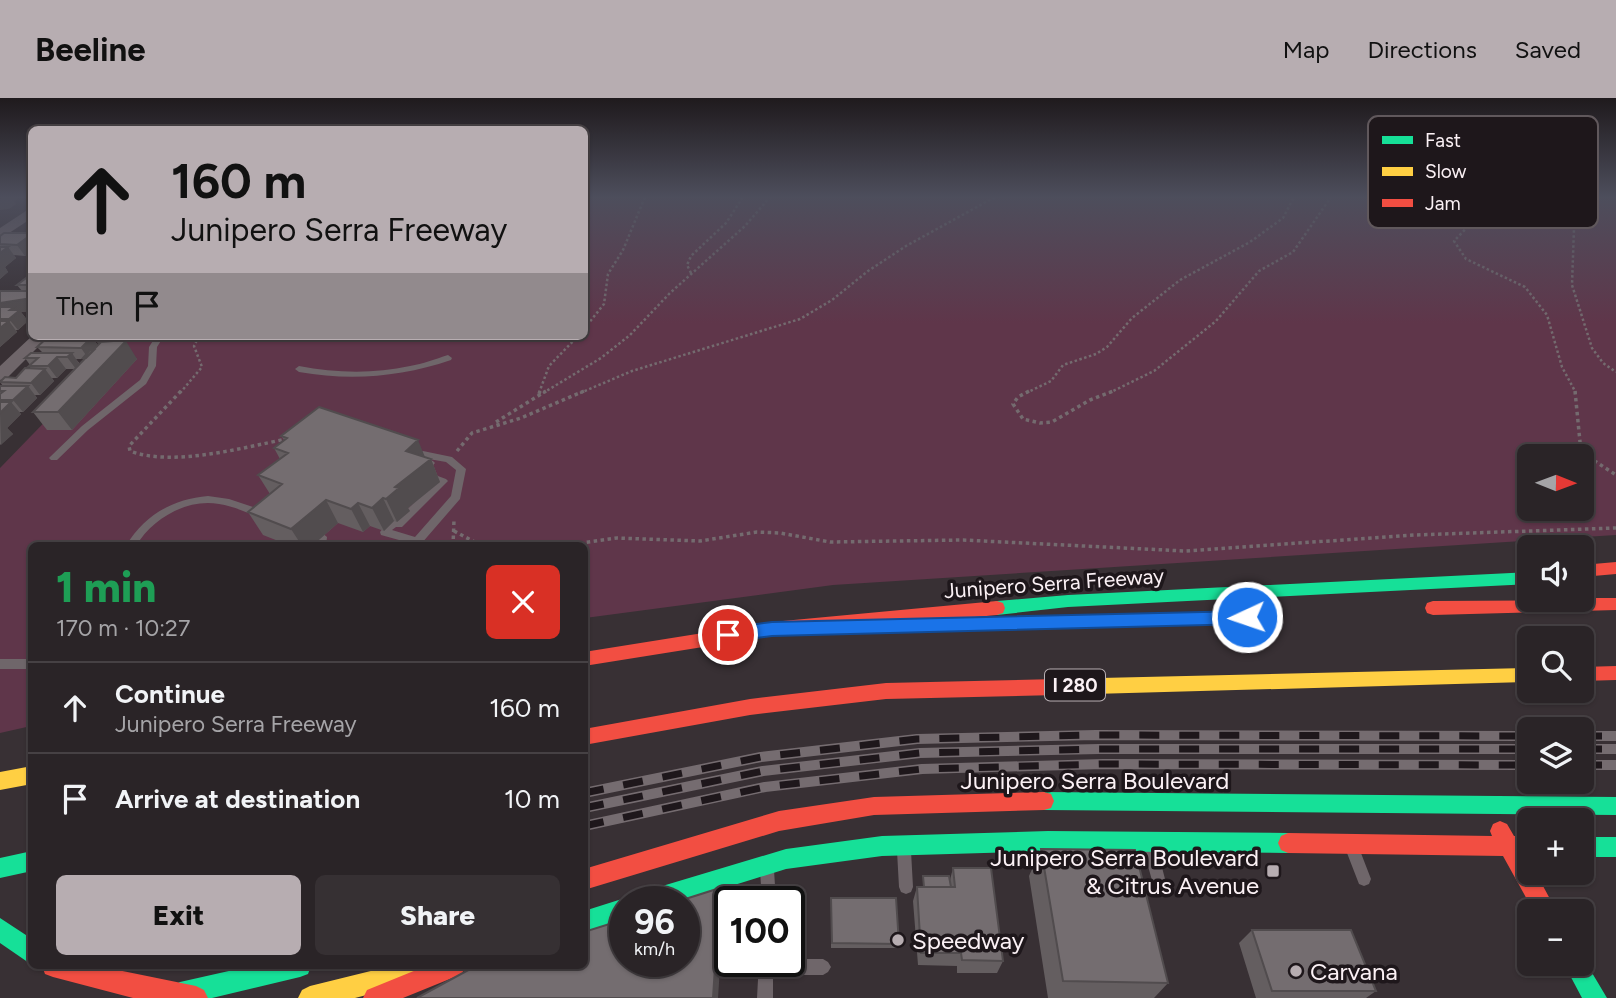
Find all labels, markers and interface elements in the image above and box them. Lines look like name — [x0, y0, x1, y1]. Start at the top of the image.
text: Beeline — [35, 30, 146, 69]
text: Map — [1283, 35, 1329, 64]
text: Directions — [1367, 35, 1477, 64]
text: Saved — [1515, 35, 1581, 64]
legend — [1368, 116, 1598, 228]
text: Fast — [1425, 129, 1461, 152]
text: 160 m — [171, 151, 306, 210]
icon: ahead — [56, 154, 147, 245]
text: Slow — [1425, 160, 1467, 183]
text: Jam — [1425, 192, 1461, 215]
text: Junipero Serra Freeway — [171, 211, 507, 249]
icon: arrive — [128, 287, 166, 325]
text: Then — [56, 290, 114, 322]
north arrow — [1517, 444, 1594, 522]
map controls — [1517, 444, 1594, 976]
button: sound — [1517, 535, 1594, 612]
text: 1 min — [56, 562, 156, 613]
street label: Junipero Serra Freeway — [943, 563, 1165, 603]
button: close — [486, 565, 560, 639]
position arrow — [1210, 580, 1284, 654]
pin — [698, 605, 758, 665]
text: 170 m · 10:27 — [56, 614, 190, 642]
icon: arrive — [709, 616, 747, 654]
button: search — [1517, 626, 1594, 703]
road number: I 280 — [1045, 670, 1105, 700]
text: Continue — [115, 678, 225, 710]
icon: ahead — [56, 689, 94, 727]
text: 160 m — [489, 692, 560, 724]
text: Junipero Serra Freeway — [115, 710, 357, 738]
button: layers — [1517, 717, 1594, 794]
street label: Junipero Serra Boulevard — [961, 766, 1229, 795]
icon: arrive — [56, 780, 94, 818]
text: Arrive at destination — [115, 783, 360, 815]
text: 10 m — [504, 783, 560, 815]
button: + — [1517, 808, 1594, 885]
place label: Junipero Serra Boulevard & Citrus Avenue — [990, 843, 1259, 900]
marker: Junipero Serra Boulevard & Citrus Avenue — [1265, 863, 1281, 879]
button: Exit — [56, 875, 301, 955]
button: Share — [315, 875, 560, 955]
speed limit sign: 100 — [714, 886, 805, 977]
button: − — [1517, 899, 1594, 976]
text: 96 — [634, 901, 675, 943]
place label: Speedway — [912, 926, 1025, 955]
marker: Speedway — [890, 932, 906, 948]
text: km/h — [634, 938, 675, 960]
place label: Carvana — [1310, 957, 1398, 986]
marker: Carvana — [1288, 963, 1304, 979]

